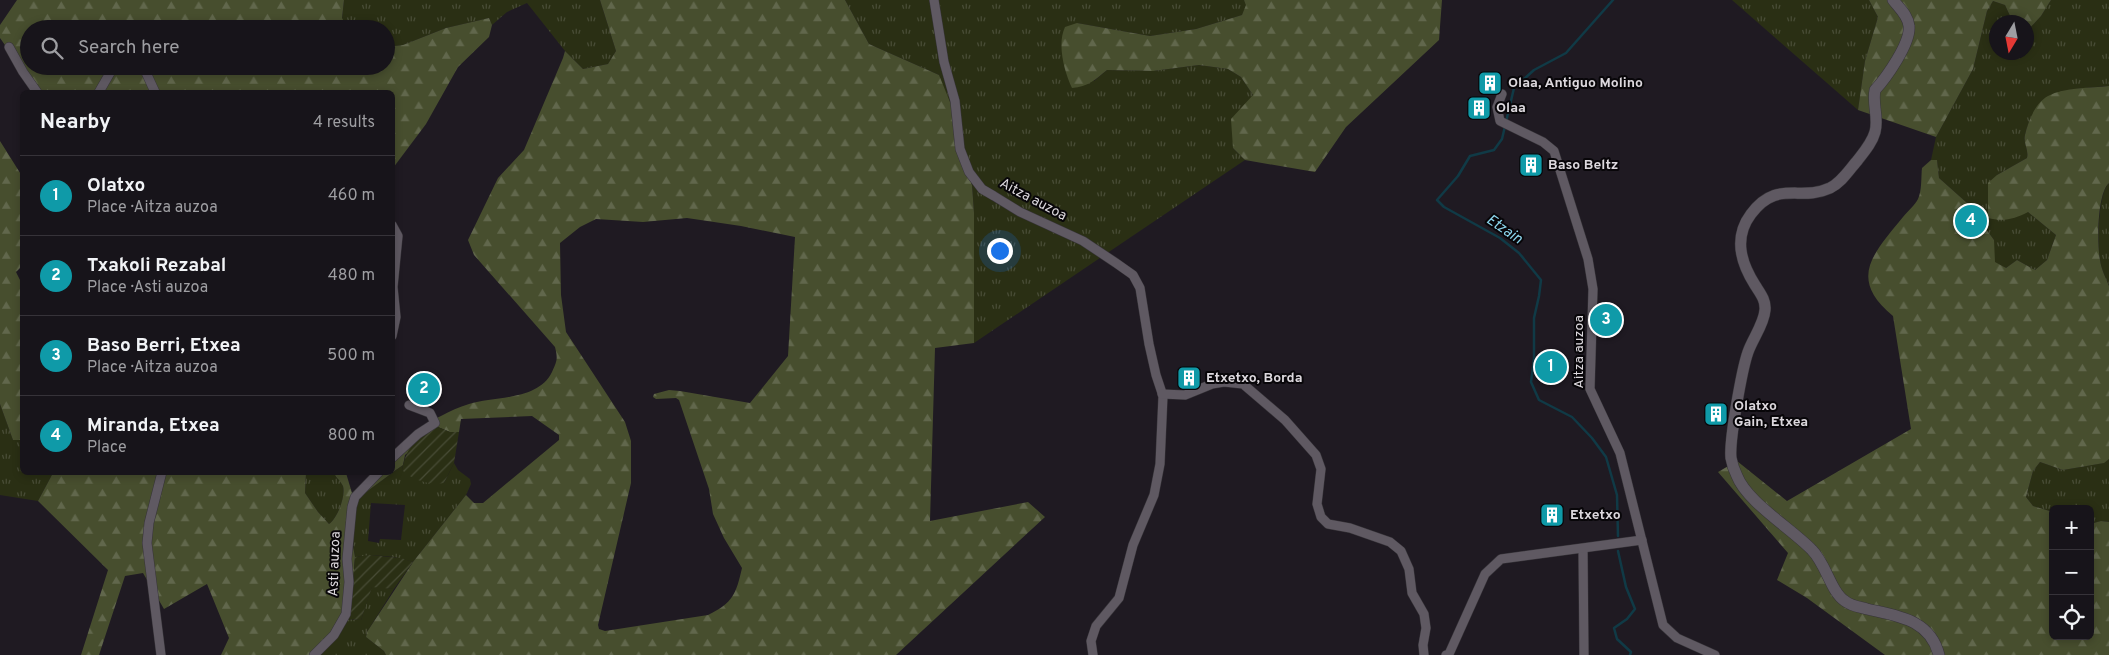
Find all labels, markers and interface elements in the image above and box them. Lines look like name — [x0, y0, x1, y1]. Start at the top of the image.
north arrow — [1989, 15, 2034, 60]
search box — [20, 20, 395, 75]
icon: search — [38, 34, 66, 62]
text: Search here — [78, 36, 180, 60]
building icon: Olaa, Antiguo Molino — [1477, 70, 1503, 96]
place label: Olaa, Antiguo Molino — [1508, 75, 1643, 92]
building icon: Olaa — [1466, 95, 1492, 121]
place label: Olaa — [1496, 100, 1526, 117]
text: Nearby — [40, 109, 111, 136]
text: 4 results — [313, 113, 375, 133]
building icon: Baso Beltz — [1518, 152, 1544, 178]
place label: Baso Beltz — [1548, 157, 1618, 174]
text: Olatxo — [87, 174, 145, 198]
street label: Aitza auzoa — [997, 175, 1069, 225]
text: 1 — [53, 186, 59, 206]
text: 460 m — [328, 186, 375, 206]
text: Place · Aitza auzoa — [87, 198, 218, 218]
pin: 4 — [1955, 202, 1987, 240]
water label: Etzain — [1482, 211, 1526, 249]
your location — [987, 238, 1013, 264]
text: Txakoli Rezabal — [87, 254, 226, 278]
text: 2 — [51, 266, 61, 286]
text: 480 m — [328, 266, 375, 286]
text: Place · Asti auzoa — [87, 278, 208, 298]
pin: 3 — [1590, 301, 1622, 339]
street label: Aitza auzoa — [1571, 315, 1588, 389]
text: Baso Berri, Etxea — [87, 334, 241, 358]
text: 3 — [51, 346, 61, 366]
text: 500 m — [327, 346, 375, 366]
pin: 1 — [1535, 348, 1567, 386]
text: Place · Aitza auzoa — [87, 358, 218, 378]
building icon: Etxetxo, Borda — [1176, 365, 1202, 391]
pin: 2 — [408, 370, 440, 408]
place label: Etxetxo, Borda — [1206, 370, 1302, 387]
place label: Olatxo Gain, Etxea — [1734, 398, 1808, 431]
building icon: Olatxo Gain, Etxea — [1703, 401, 1729, 427]
text: Miranda, Etxea — [87, 414, 220, 438]
text: 4 — [51, 426, 61, 446]
text: 800 m — [328, 426, 375, 446]
text: Place — [87, 438, 127, 458]
building icon: Etxetxo — [1539, 502, 1565, 528]
map controls — [2049, 505, 2094, 640]
button: + — [2049, 505, 2094, 550]
place label: Etxetxo — [1570, 507, 1621, 524]
street label: Asti auzoa — [325, 531, 345, 597]
button: − — [2049, 550, 2094, 595]
button: locate — [2049, 595, 2094, 640]

